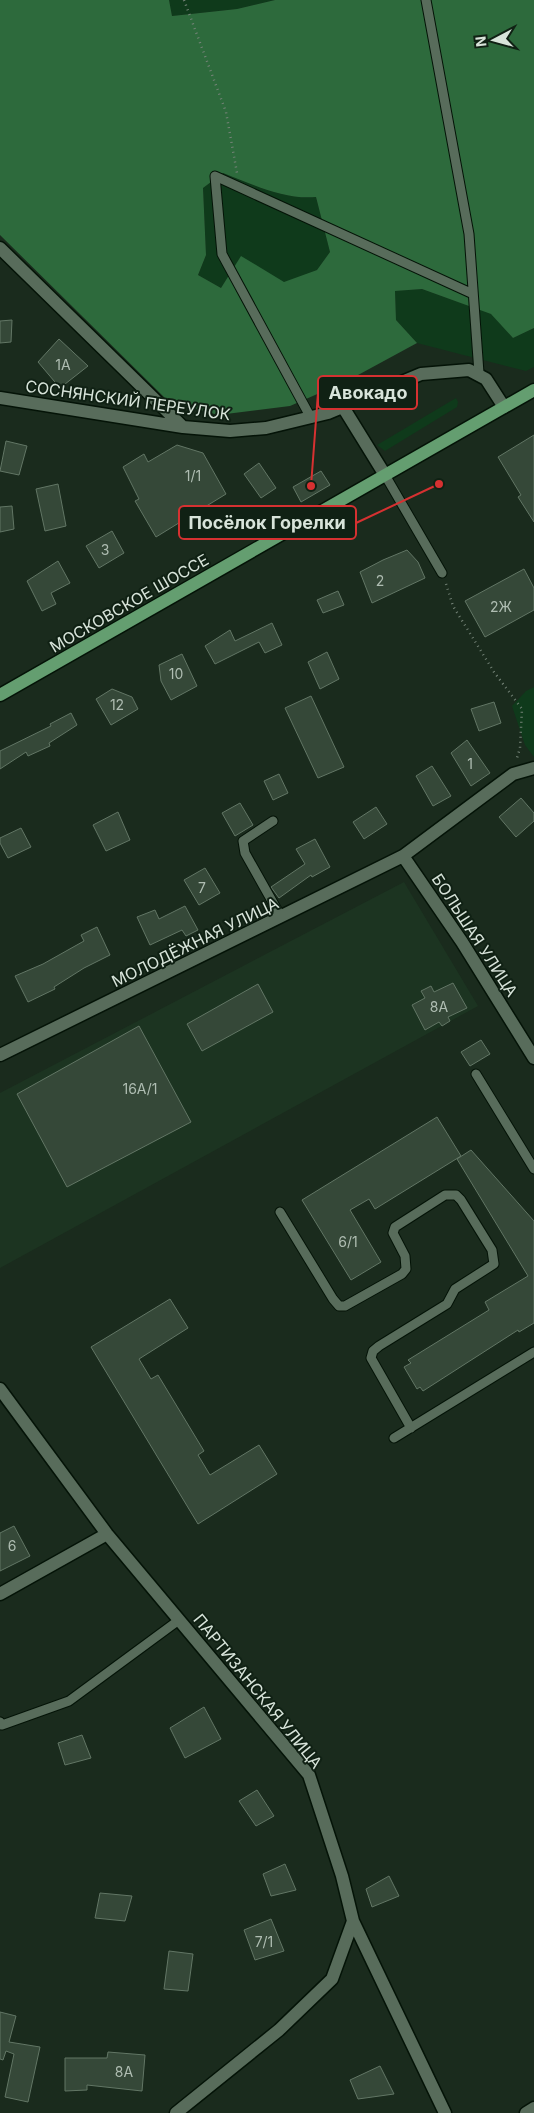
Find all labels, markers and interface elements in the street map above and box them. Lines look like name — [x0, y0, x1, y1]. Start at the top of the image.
north arrow — [469, 15, 519, 65]
text: N — [472, 35, 490, 48]
house number: 1А — [55, 356, 71, 373]
street label: СОСНЯНСКИЙ ПЕРЕУЛОК — [24, 376, 232, 424]
callout: Авокадо — [318, 376, 417, 409]
text: Авокадо — [329, 382, 407, 403]
house number: 1/1 — [185, 467, 201, 484]
callout: Посёлок Горелки — [179, 506, 356, 539]
text: Посёлок Горелки — [188, 512, 346, 533]
house number: 3 — [101, 541, 109, 558]
street label: МОСКОВСКОЕ ШОССЕ — [46, 549, 212, 657]
house number: 2 — [376, 572, 384, 589]
house number: 2Ж — [490, 598, 513, 615]
house number: 10 — [169, 665, 183, 682]
house number: 12 — [110, 696, 124, 713]
house number: 1 — [467, 755, 473, 772]
street label: БОЛЬШАЯ УЛИЦА — [428, 870, 522, 1000]
house number: 7 — [198, 879, 206, 896]
street label: МОЛОДЁЖНАЯ УЛИЦА — [108, 893, 282, 991]
house number: 8А — [430, 998, 448, 1015]
house number: 16A/1 — [122, 1080, 158, 1097]
house number: 6/1 — [338, 1233, 358, 1250]
house number: 6 — [8, 1537, 16, 1554]
street label: ПАРТИЗАНСКАЯ УЛИЦА — [189, 1610, 327, 1772]
house number: 7/1 — [255, 1933, 273, 1950]
house number: 8А — [115, 2063, 133, 2080]

